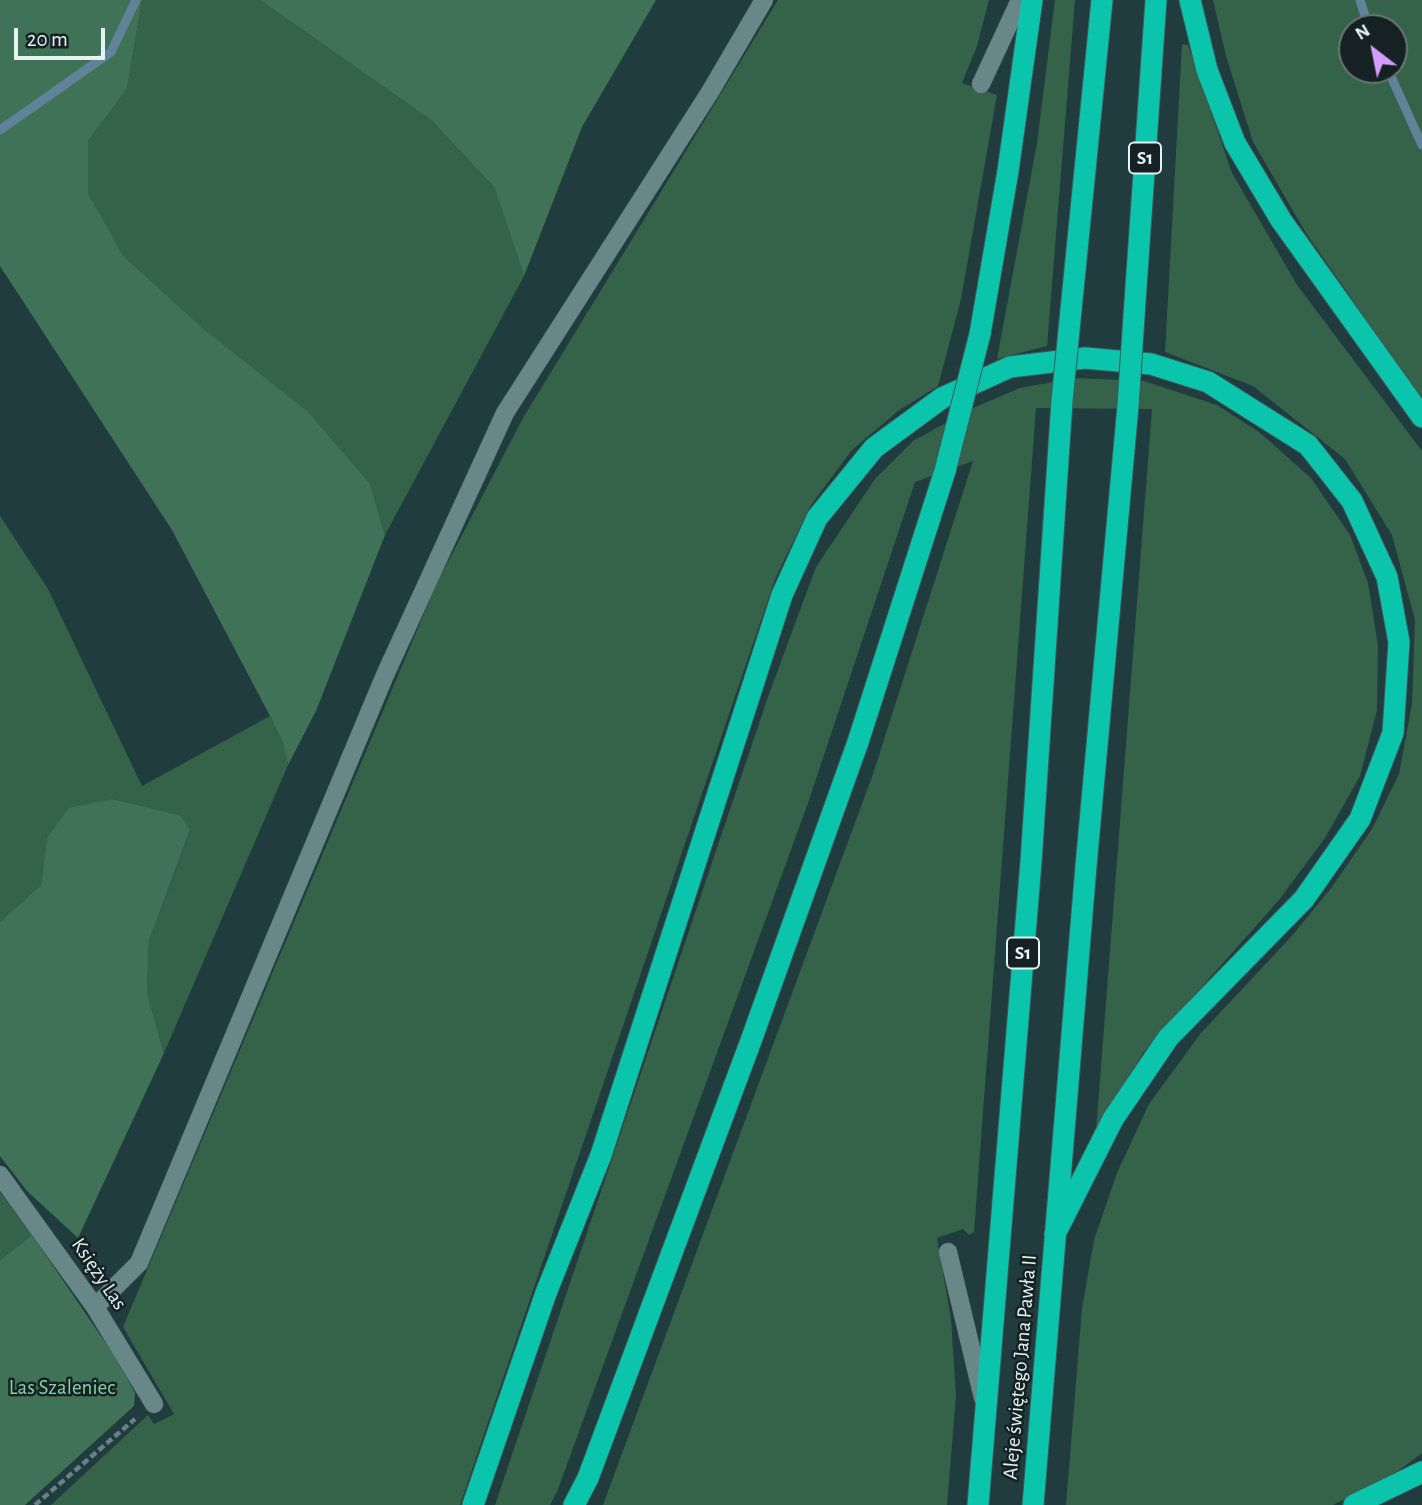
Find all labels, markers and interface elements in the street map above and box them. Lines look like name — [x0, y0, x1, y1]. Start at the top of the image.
scale bar — [18, 14, 108, 58]
north arrow — [1338, 14, 1408, 84]
text: N — [1352, 21, 1373, 44]
text: 20 m — [27, 29, 68, 50]
road number: S1 — [1129, 142, 1161, 174]
road number: S1 — [1007, 937, 1039, 968]
street label: Księży Las — [66, 1233, 132, 1315]
street label: Aleje świętego Jana Pawła II — [998, 1253, 1042, 1481]
park label: Las Szaleniec — [9, 1375, 115, 1401]

